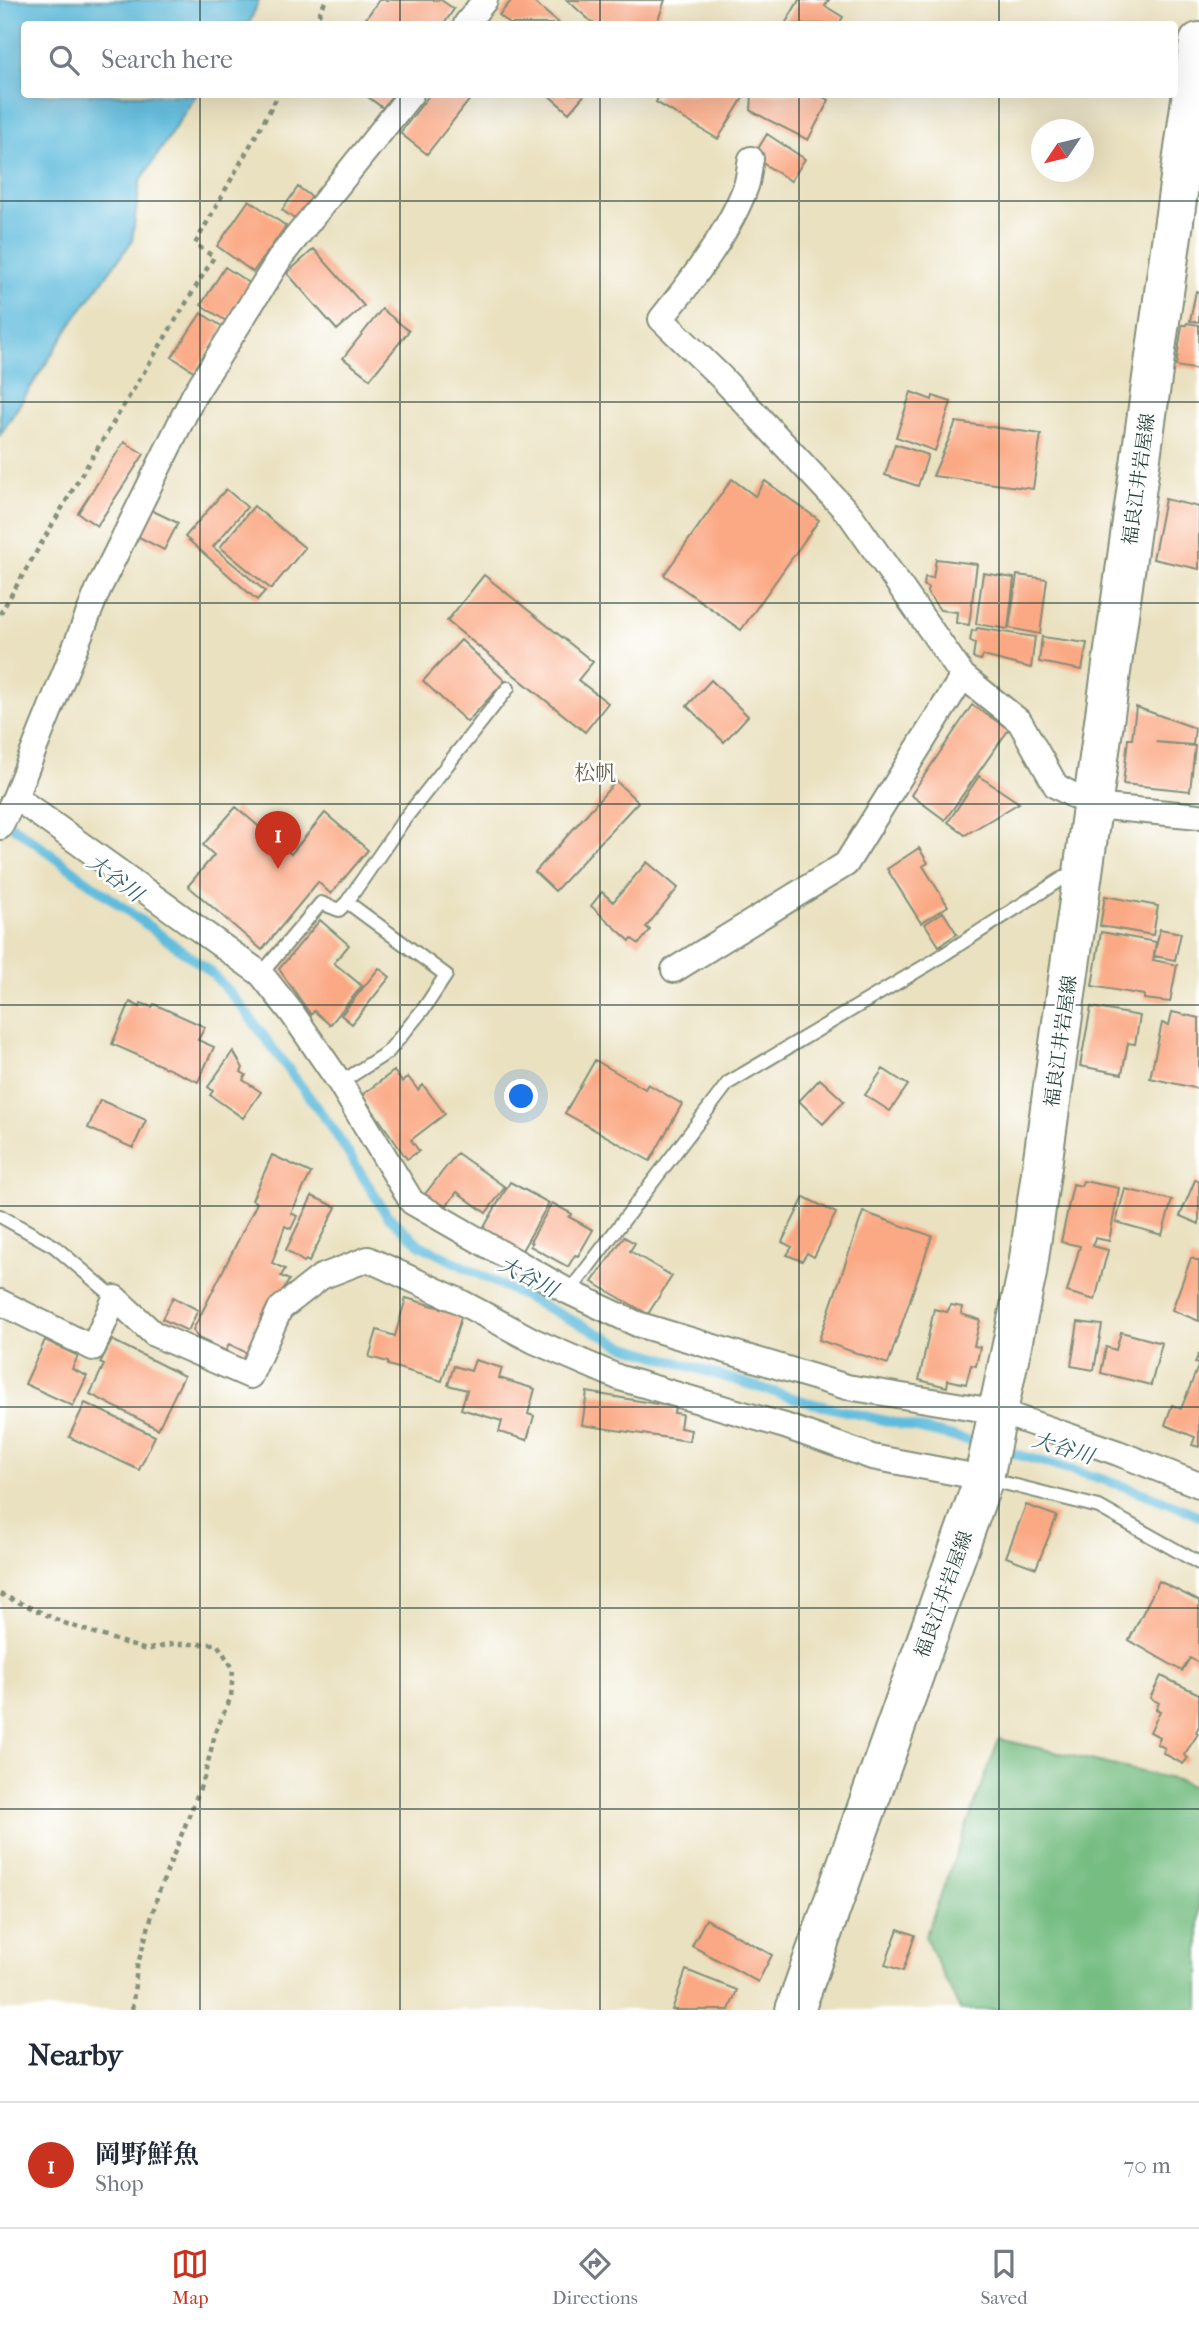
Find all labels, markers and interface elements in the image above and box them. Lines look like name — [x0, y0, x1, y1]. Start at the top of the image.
search box — [21, 21, 1178, 98]
icon: search — [45, 41, 83, 79]
text: Search here — [101, 44, 233, 75]
north arrow — [1031, 119, 1094, 182]
street label: 福良江井岩屋線 — [1119, 412, 1159, 547]
district label: 松帆 — [574, 761, 616, 785]
pin: 1 — [255, 811, 301, 869]
water label: 大谷川 — [83, 849, 149, 908]
street label: 福良江井岩屋線 — [1041, 974, 1081, 1109]
your location — [504, 1079, 538, 1113]
water label: 大谷川 — [494, 1252, 563, 1303]
water label: 大谷川 — [1029, 1427, 1099, 1469]
street label: 福良江井岩屋線 — [911, 1528, 977, 1661]
text: Nearby — [28, 2038, 123, 2073]
text: 岡野鮮魚 — [95, 2139, 199, 2170]
text: 1 — [47, 2152, 55, 2179]
text: 70 m — [1123, 2152, 1171, 2179]
text: Shop — [95, 2170, 144, 2197]
tab: Map — [171, 2245, 209, 2309]
tab: Directions — [552, 2245, 638, 2309]
tab: Saved — [980, 2245, 1028, 2309]

